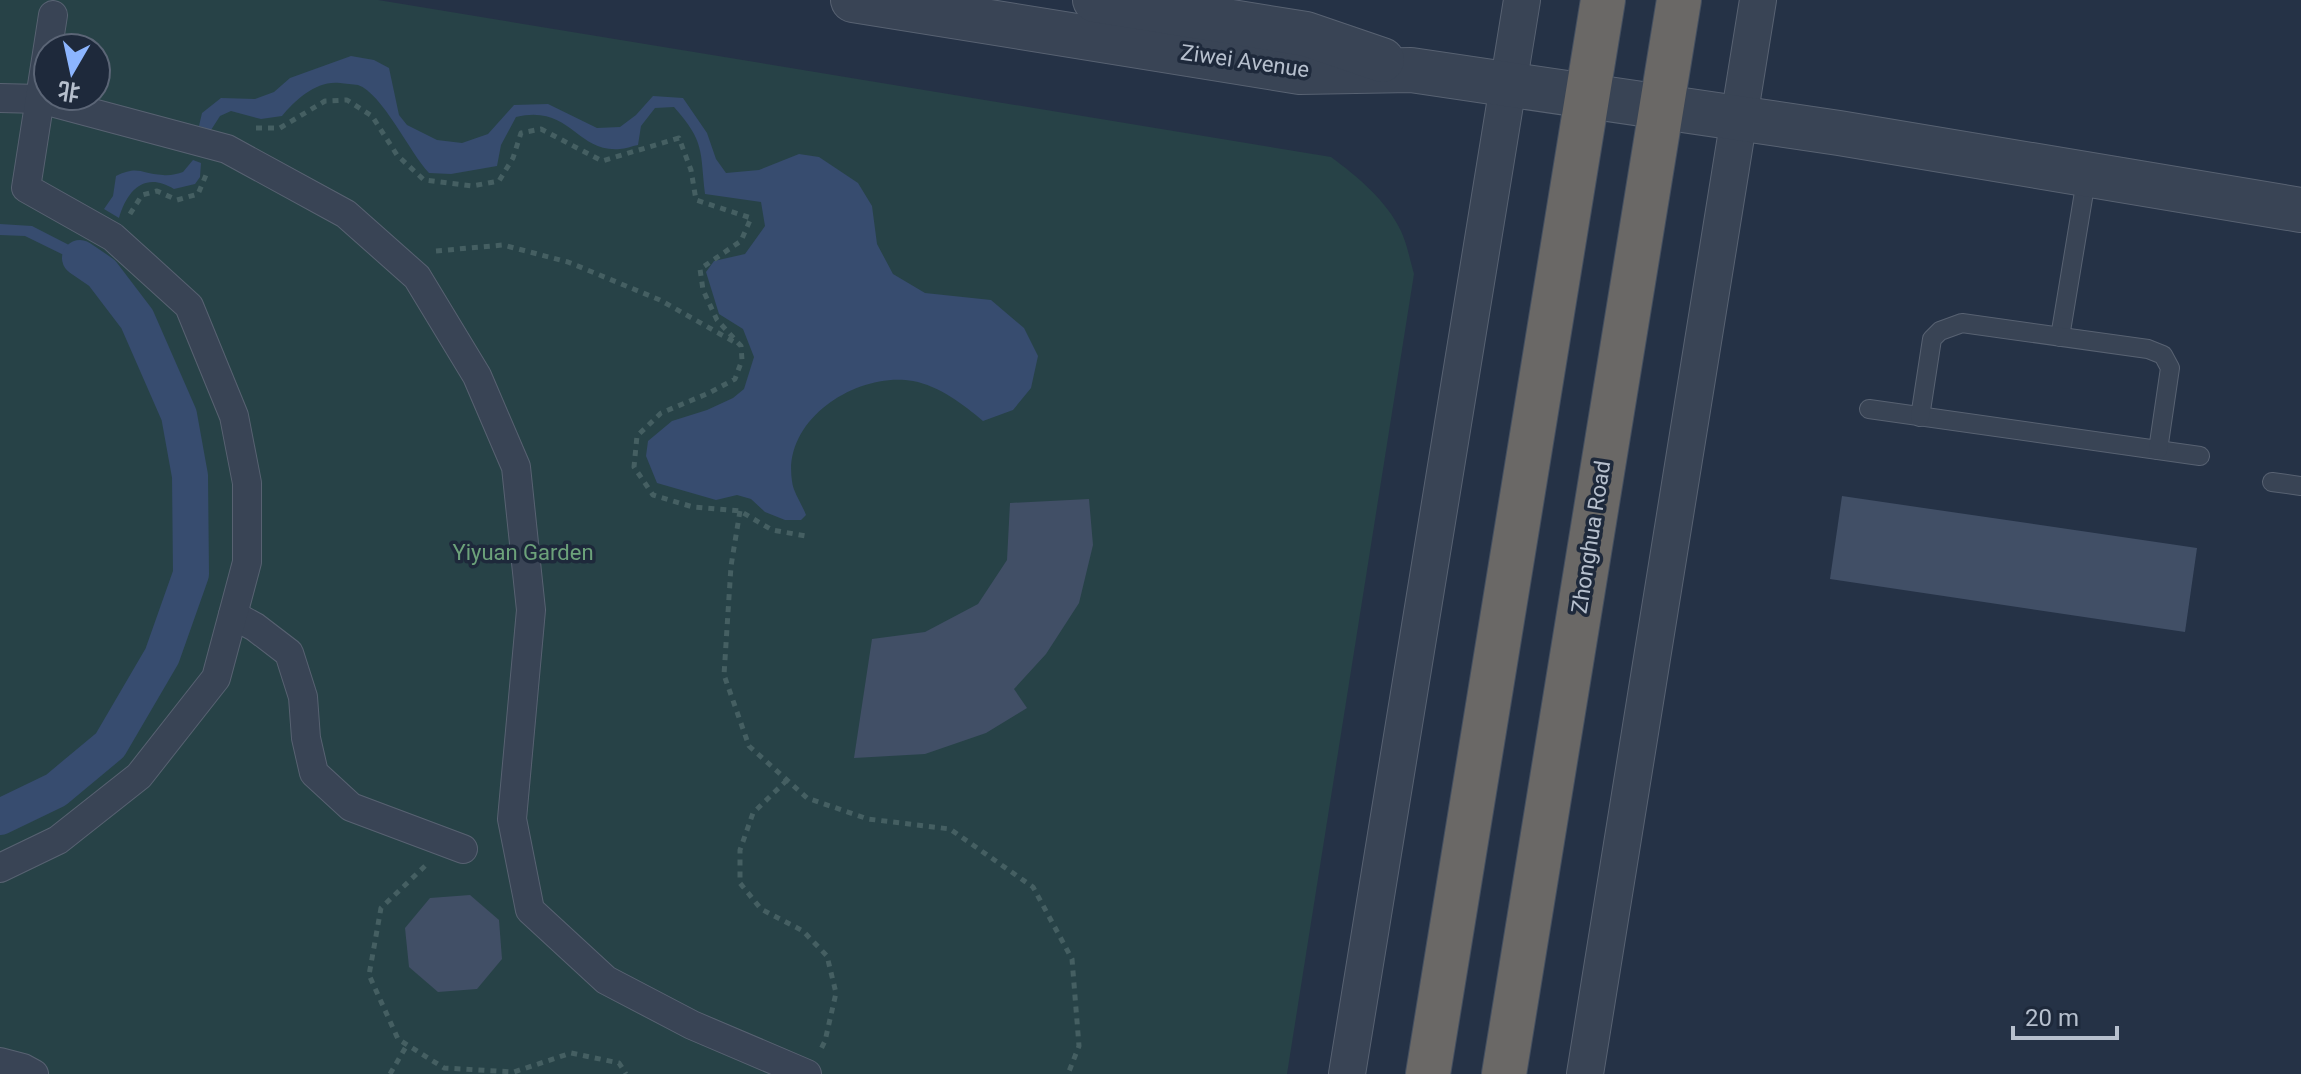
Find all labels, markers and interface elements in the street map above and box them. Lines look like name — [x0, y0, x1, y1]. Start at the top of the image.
north arrow — [32, 32, 112, 112]
street label: Ziwei Avenue — [1179, 40, 1311, 82]
text: 北 — [56, 77, 82, 105]
street label: Zhonghua Road — [1567, 459, 1615, 615]
park label: Yiyuan Garden — [452, 540, 594, 565]
scale bar — [2013, 990, 2117, 1040]
text: 20 m — [2025, 1004, 2079, 1032]

